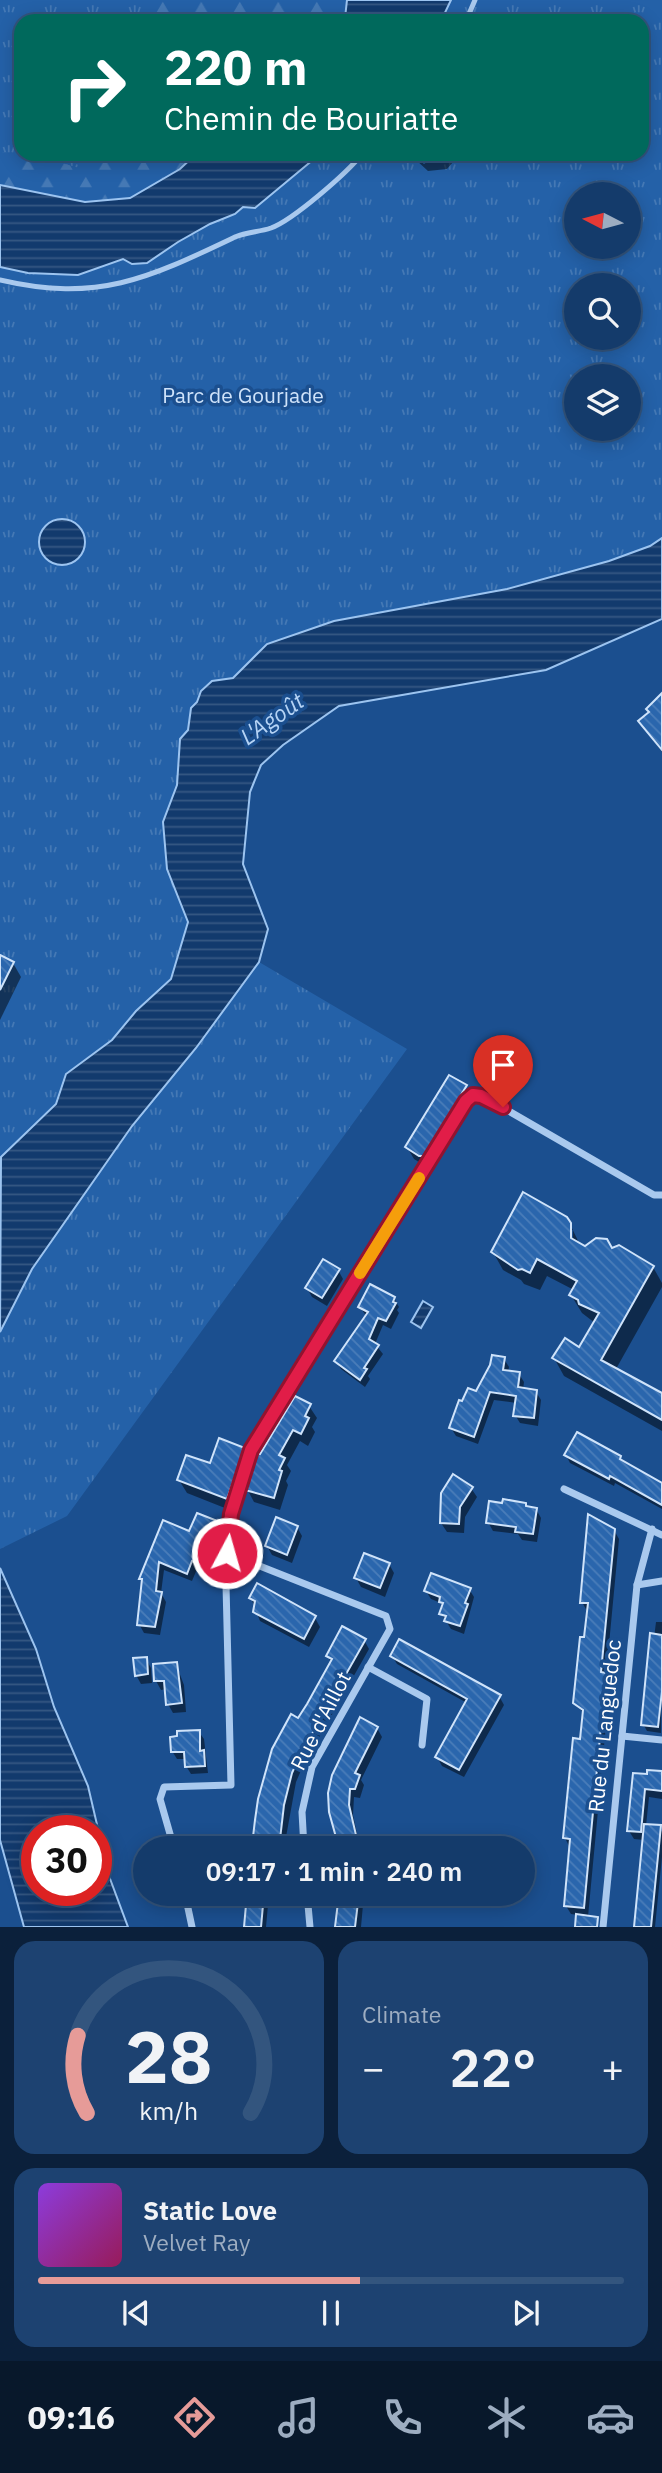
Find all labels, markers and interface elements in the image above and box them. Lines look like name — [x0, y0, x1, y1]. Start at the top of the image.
text: 220 m — [164, 35, 308, 98]
icon: right — [49, 42, 140, 133]
text: Chemin de Bouriatte — [164, 97, 458, 139]
north arrow — [564, 182, 640, 259]
map controls — [564, 182, 641, 441]
button: search — [564, 273, 641, 350]
button: layers — [564, 364, 641, 441]
park label: Parc de Gourjade — [162, 381, 324, 409]
water label: L'Agoût — [234, 685, 310, 751]
pin — [473, 1035, 533, 1107]
icon: arrive — [484, 1046, 522, 1084]
position arrow — [190, 1516, 264, 1590]
street label: Rue du Languedoc — [581, 1638, 627, 1814]
street label: Rue d'Aillot — [283, 1666, 357, 1775]
speed limit sign: 30 — [21, 1815, 112, 1906]
text: 09:17 · 1 min · 240 m — [206, 1854, 462, 1888]
text: Climate — [362, 1999, 441, 2029]
text: 28 — [125, 2009, 213, 2104]
text: 22° — [450, 2034, 536, 2101]
text: − — [362, 2043, 385, 2092]
text: + — [601, 2043, 624, 2092]
text: km/h — [140, 2094, 198, 2127]
text: Static Love — [143, 2193, 277, 2227]
text: Velvet Ray — [143, 2227, 250, 2257]
icon: previous — [117, 2294, 155, 2332]
icon: pause — [312, 2294, 350, 2332]
icon: next — [507, 2294, 545, 2332]
icon: directions — [170, 2393, 219, 2442]
icon: music — [274, 2393, 323, 2442]
icon: phone — [378, 2393, 427, 2442]
icon: climate — [482, 2393, 531, 2442]
icon: car — [586, 2393, 635, 2442]
text: 09:16 — [27, 2396, 115, 2438]

